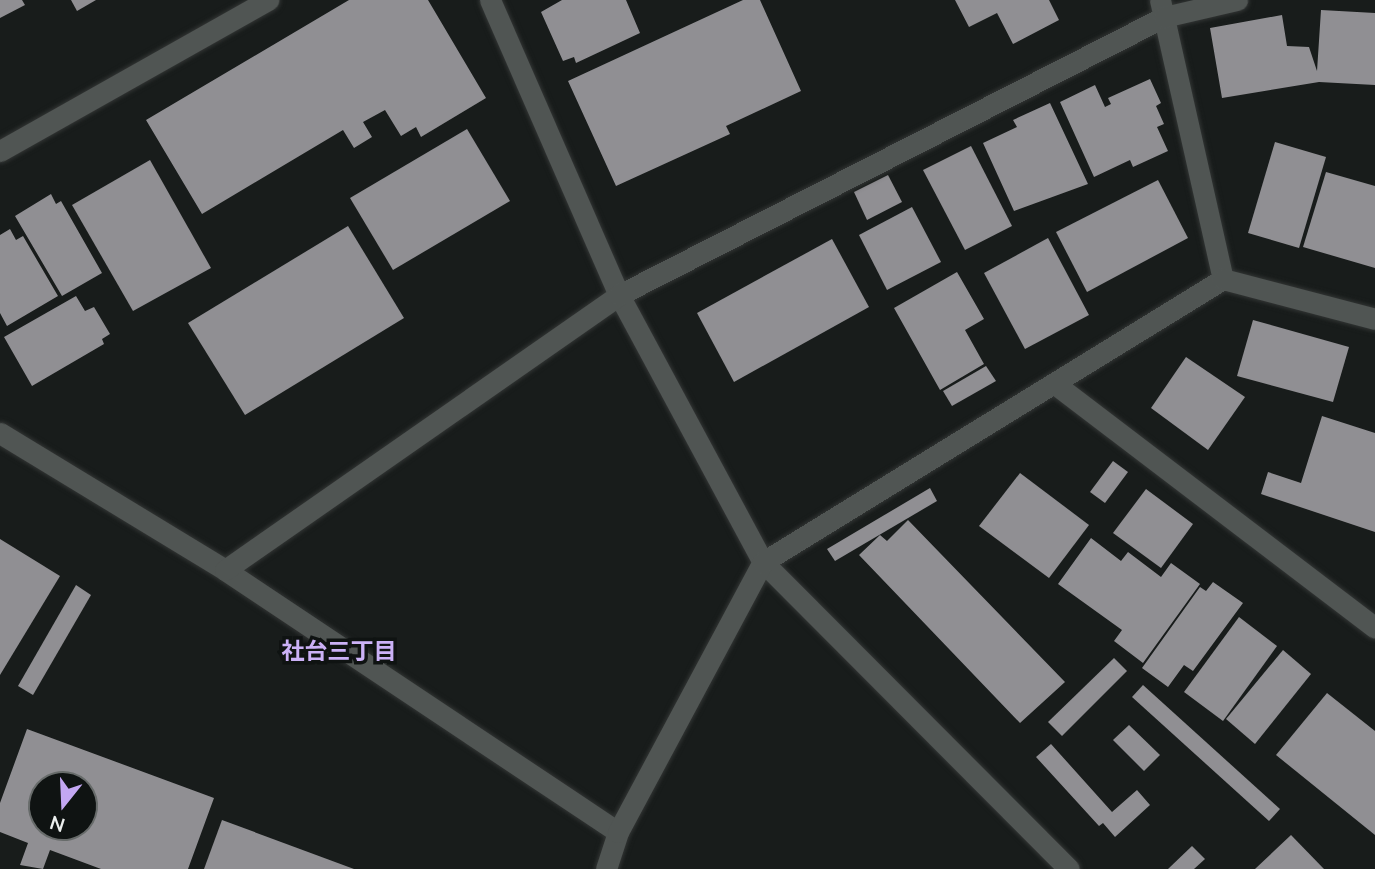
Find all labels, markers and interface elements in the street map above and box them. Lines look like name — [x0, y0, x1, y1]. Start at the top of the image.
district label: 社台三丁目 — [282, 637, 396, 665]
north arrow — [28, 771, 98, 841]
text: N — [47, 810, 68, 838]

